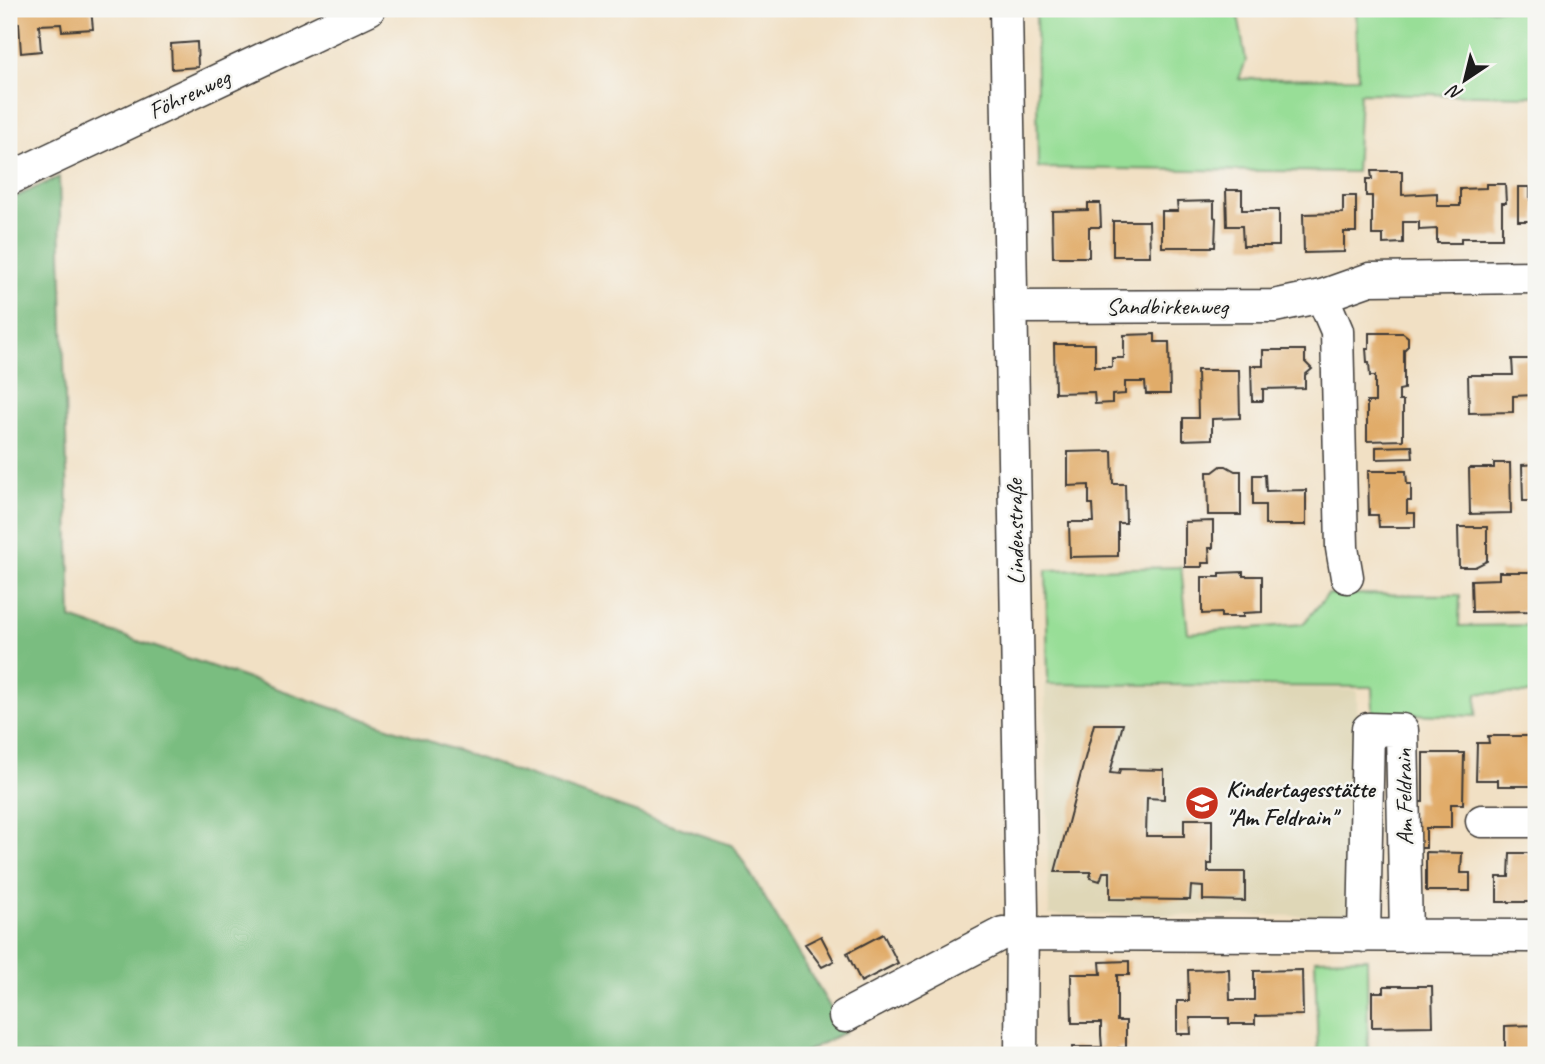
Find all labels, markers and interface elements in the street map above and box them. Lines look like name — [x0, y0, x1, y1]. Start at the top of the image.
north arrow — [1430, 46, 1500, 116]
street label: Föhrenweg — [143, 61, 237, 126]
text: N — [1441, 78, 1468, 106]
street label: Sandbirkenweg — [1106, 291, 1230, 321]
street label: Lindenstraße — [999, 477, 1031, 585]
street label: Am Feldrain — [1388, 748, 1420, 846]
place label: Kindertagesstätte "Am Feldrain" — [1226, 774, 1376, 832]
school or university icon: Kindertagesstätte "Am Feldrain" — [1183, 784, 1221, 822]

